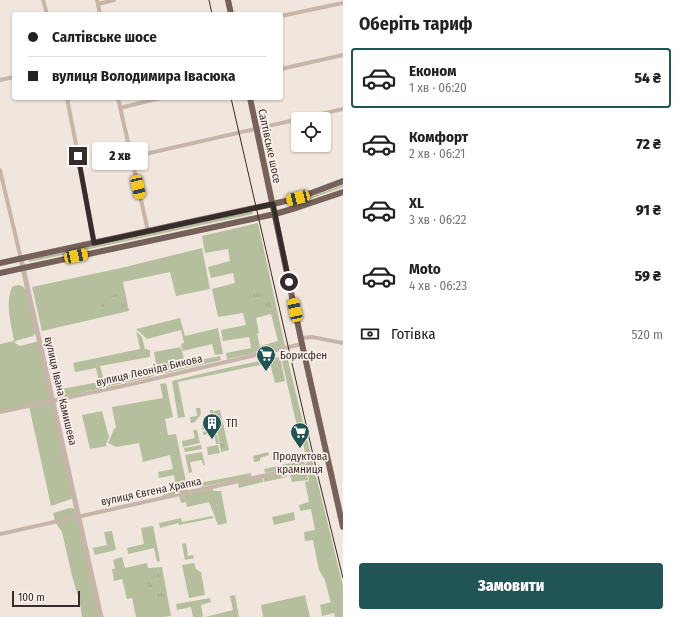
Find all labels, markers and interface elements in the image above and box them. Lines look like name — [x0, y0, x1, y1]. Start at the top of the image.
text: Оберіть тариф — [359, 13, 473, 35]
text: Салтівське шосе — [52, 28, 157, 46]
icon: car — [361, 60, 397, 96]
text: Економ — [409, 62, 456, 80]
text: вулиця Володимира Івасюка — [52, 67, 235, 85]
text: 54 ₴ — [634, 69, 661, 87]
text: 1 хв · 06:20 — [409, 80, 467, 95]
street label: Салтівське шосе — [255, 108, 284, 184]
map controls — [291, 112, 331, 152]
button: locate — [291, 112, 331, 152]
icon: car — [361, 126, 397, 162]
text: Комфорт — [409, 128, 468, 146]
text: 72 ₴ — [636, 135, 661, 153]
callout: 2 хв — [92, 142, 148, 170]
text: 2 хв · 06:21 — [409, 146, 465, 161]
route end — [69, 147, 87, 165]
text: 2 хв — [109, 148, 131, 163]
car — [129, 174, 147, 200]
car — [285, 189, 311, 207]
icon: car — [361, 192, 397, 228]
text: XL — [409, 194, 424, 212]
text: 91 ₴ — [636, 201, 661, 219]
text: 3 хв · 06:22 — [409, 212, 466, 227]
car — [63, 248, 89, 264]
icon: car — [361, 258, 397, 294]
text: Moto — [409, 260, 441, 278]
text: 59 ₴ — [635, 267, 661, 285]
route start — [280, 273, 298, 291]
text: 4 хв · 06:23 — [409, 278, 467, 293]
car — [287, 297, 303, 323]
icon: cash — [359, 323, 381, 345]
text: Готівка — [391, 325, 436, 343]
text: 520 m — [632, 327, 663, 342]
street label: вулиця Івана Камишева — [42, 336, 79, 447]
supermarket icon: Борисфен — [255, 344, 277, 372]
place label: Борисфен — [280, 349, 327, 362]
street label: вулиця Леоніда Бикова — [95, 352, 204, 389]
building icon: ТП — [201, 412, 223, 440]
place label: ТП — [226, 417, 238, 430]
supermarket icon: Продуктова крамниця — [289, 421, 311, 449]
place label: Продуктова крамниця — [273, 450, 327, 476]
street label: вулиця Євгена Храпка — [100, 474, 203, 509]
button: Замовити — [359, 563, 663, 609]
scale bar — [12, 589, 80, 608]
text: 100 m — [18, 591, 45, 604]

